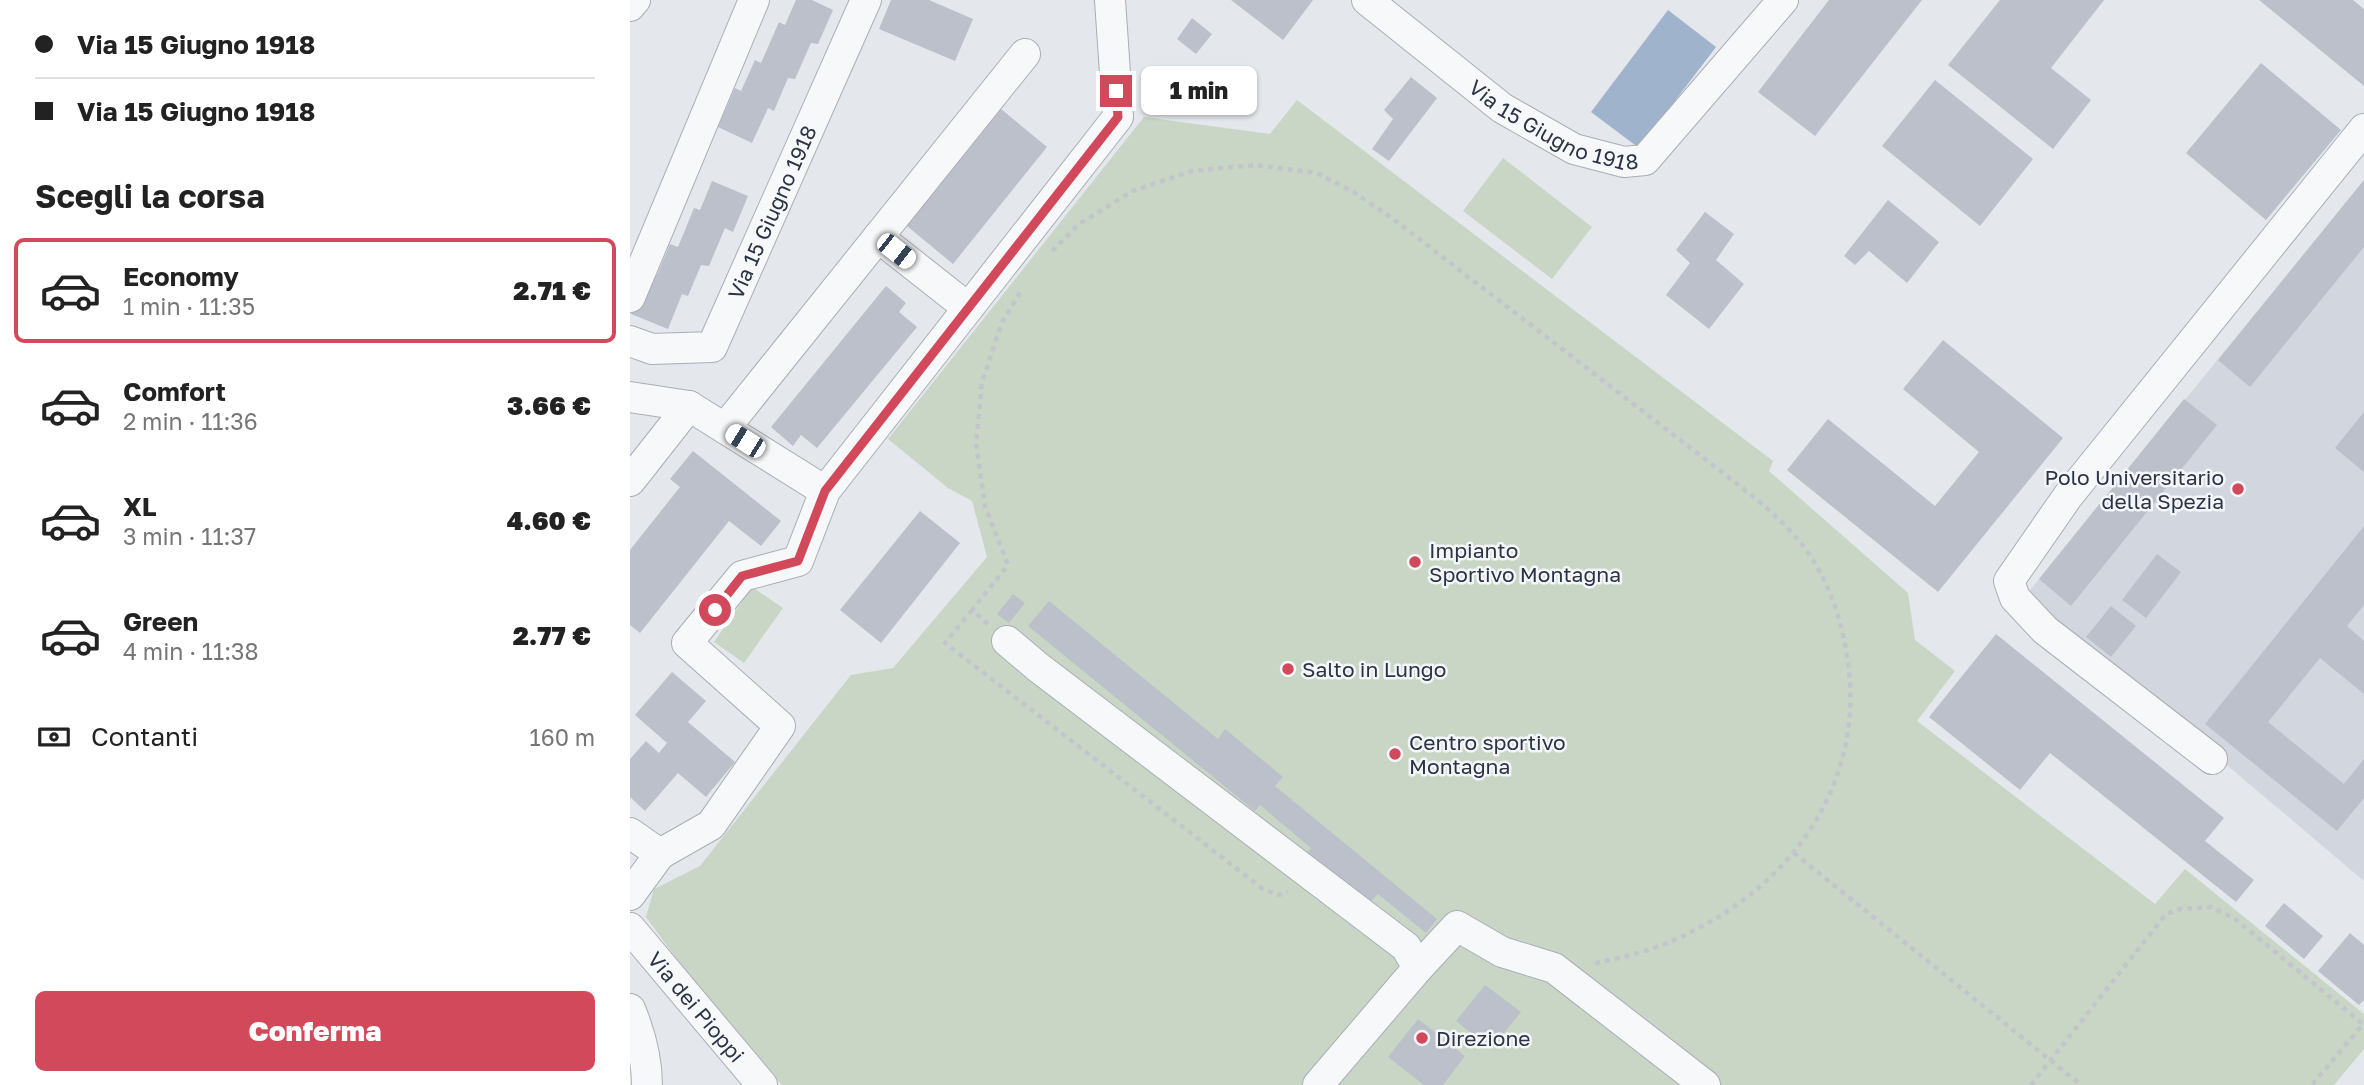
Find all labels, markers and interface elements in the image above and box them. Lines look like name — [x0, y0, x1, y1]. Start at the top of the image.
text: Via 15 Giugno 1918 — [77, 29, 315, 60]
callout: 1 min — [1140, 66, 1256, 116]
street label: Via 15 Giugno 1918 — [1464, 74, 1639, 175]
route end — [1100, 75, 1132, 107]
text: 1 min — [1170, 76, 1228, 104]
text: Via 15 Giugno 1918 — [77, 96, 315, 127]
street label: Via 15 Giugno 1918 — [722, 121, 822, 303]
text: Scegli la corsa — [35, 177, 265, 215]
car — [873, 230, 920, 272]
icon: car — [39, 259, 102, 322]
text: Economy — [123, 261, 239, 292]
text: 2.71 € — [513, 275, 591, 306]
text: 1 min · 11:35 — [123, 292, 255, 320]
icon: car — [39, 374, 102, 437]
text: Comfort — [123, 376, 226, 407]
text: 3.66 € — [507, 390, 591, 421]
text: 2 min · 11:36 — [123, 407, 258, 435]
car — [722, 421, 769, 461]
place label: Polo Universitario della Spezia — [2044, 464, 2224, 514]
marker: Polo Universitario della Spezia — [2230, 481, 2246, 497]
icon: car — [39, 489, 102, 552]
text: XL — [123, 491, 157, 522]
text: 4.60 € — [507, 505, 591, 536]
text: 3 min · 11:37 — [123, 522, 256, 550]
place label: Impianto Sportivo Montagna — [1429, 537, 1621, 587]
marker: Impianto Sportivo Montagna — [1407, 554, 1423, 570]
route start — [699, 594, 731, 626]
icon: car — [39, 604, 102, 667]
text: Green — [123, 606, 198, 637]
text: 2.77 € — [513, 620, 591, 651]
text: 4 min · 11:38 — [123, 637, 259, 665]
place label: Salto in Lungo — [1302, 656, 1446, 682]
marker: Salto in Lungo — [1280, 661, 1296, 677]
icon: cash — [35, 718, 73, 756]
text: Contanti — [91, 721, 198, 752]
text: 160 m — [530, 723, 595, 751]
place label: Centro sportivo Montagna — [1409, 729, 1566, 779]
marker: Centro sportivo Montagna — [1387, 746, 1403, 762]
street label: Via dei Pioppi — [642, 946, 750, 1067]
button: Conferma — [35, 991, 595, 1071]
place label: Direzione — [1436, 1025, 1531, 1051]
marker: Direzione — [1414, 1030, 1430, 1046]

